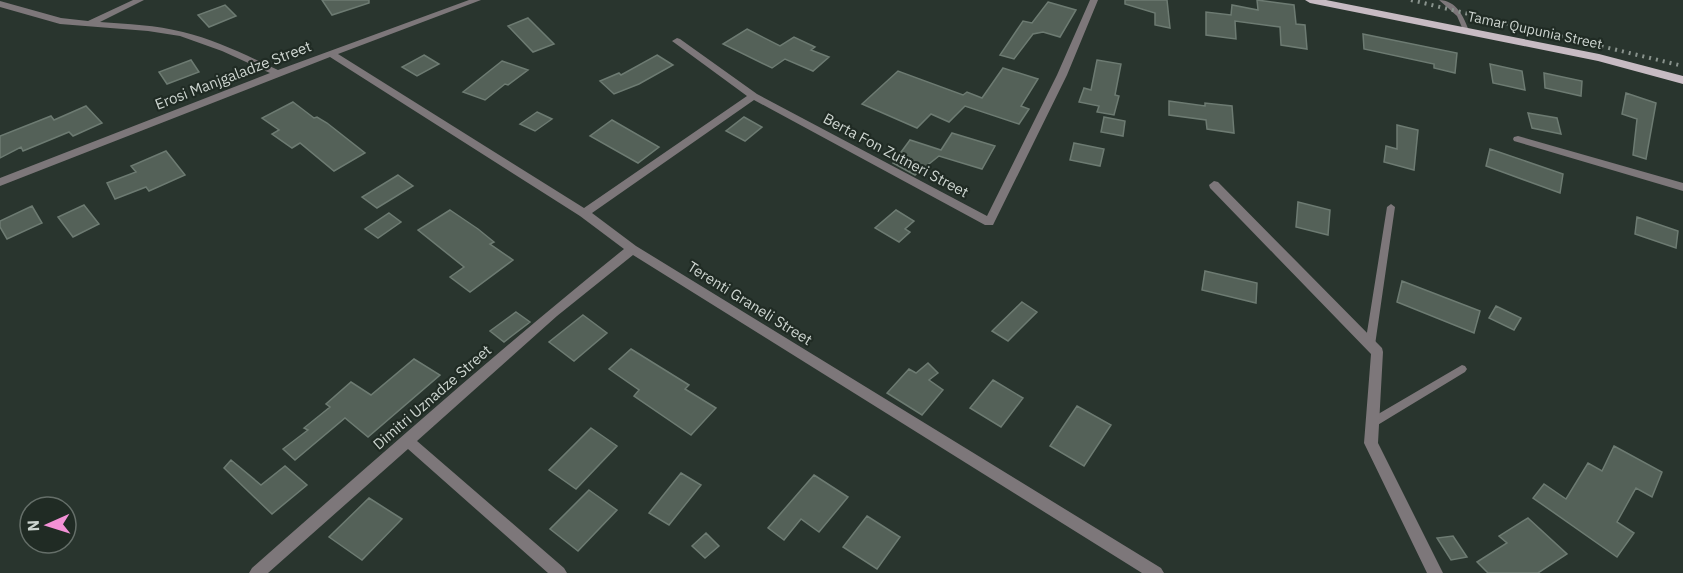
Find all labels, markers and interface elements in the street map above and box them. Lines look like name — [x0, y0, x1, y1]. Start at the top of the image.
street label: Tamar Qupunia Street — [1466, 7, 1604, 53]
street label: Erosi Manjgaladze Street — [152, 36, 314, 114]
street label: Berta Fon Zutneri Street — [820, 109, 972, 201]
street label: Terenti Graneli Street — [684, 257, 816, 349]
street label: Dimitri Uznadze Street — [369, 340, 495, 454]
north arrow — [18, 495, 78, 555]
text: N — [23, 519, 43, 532]

